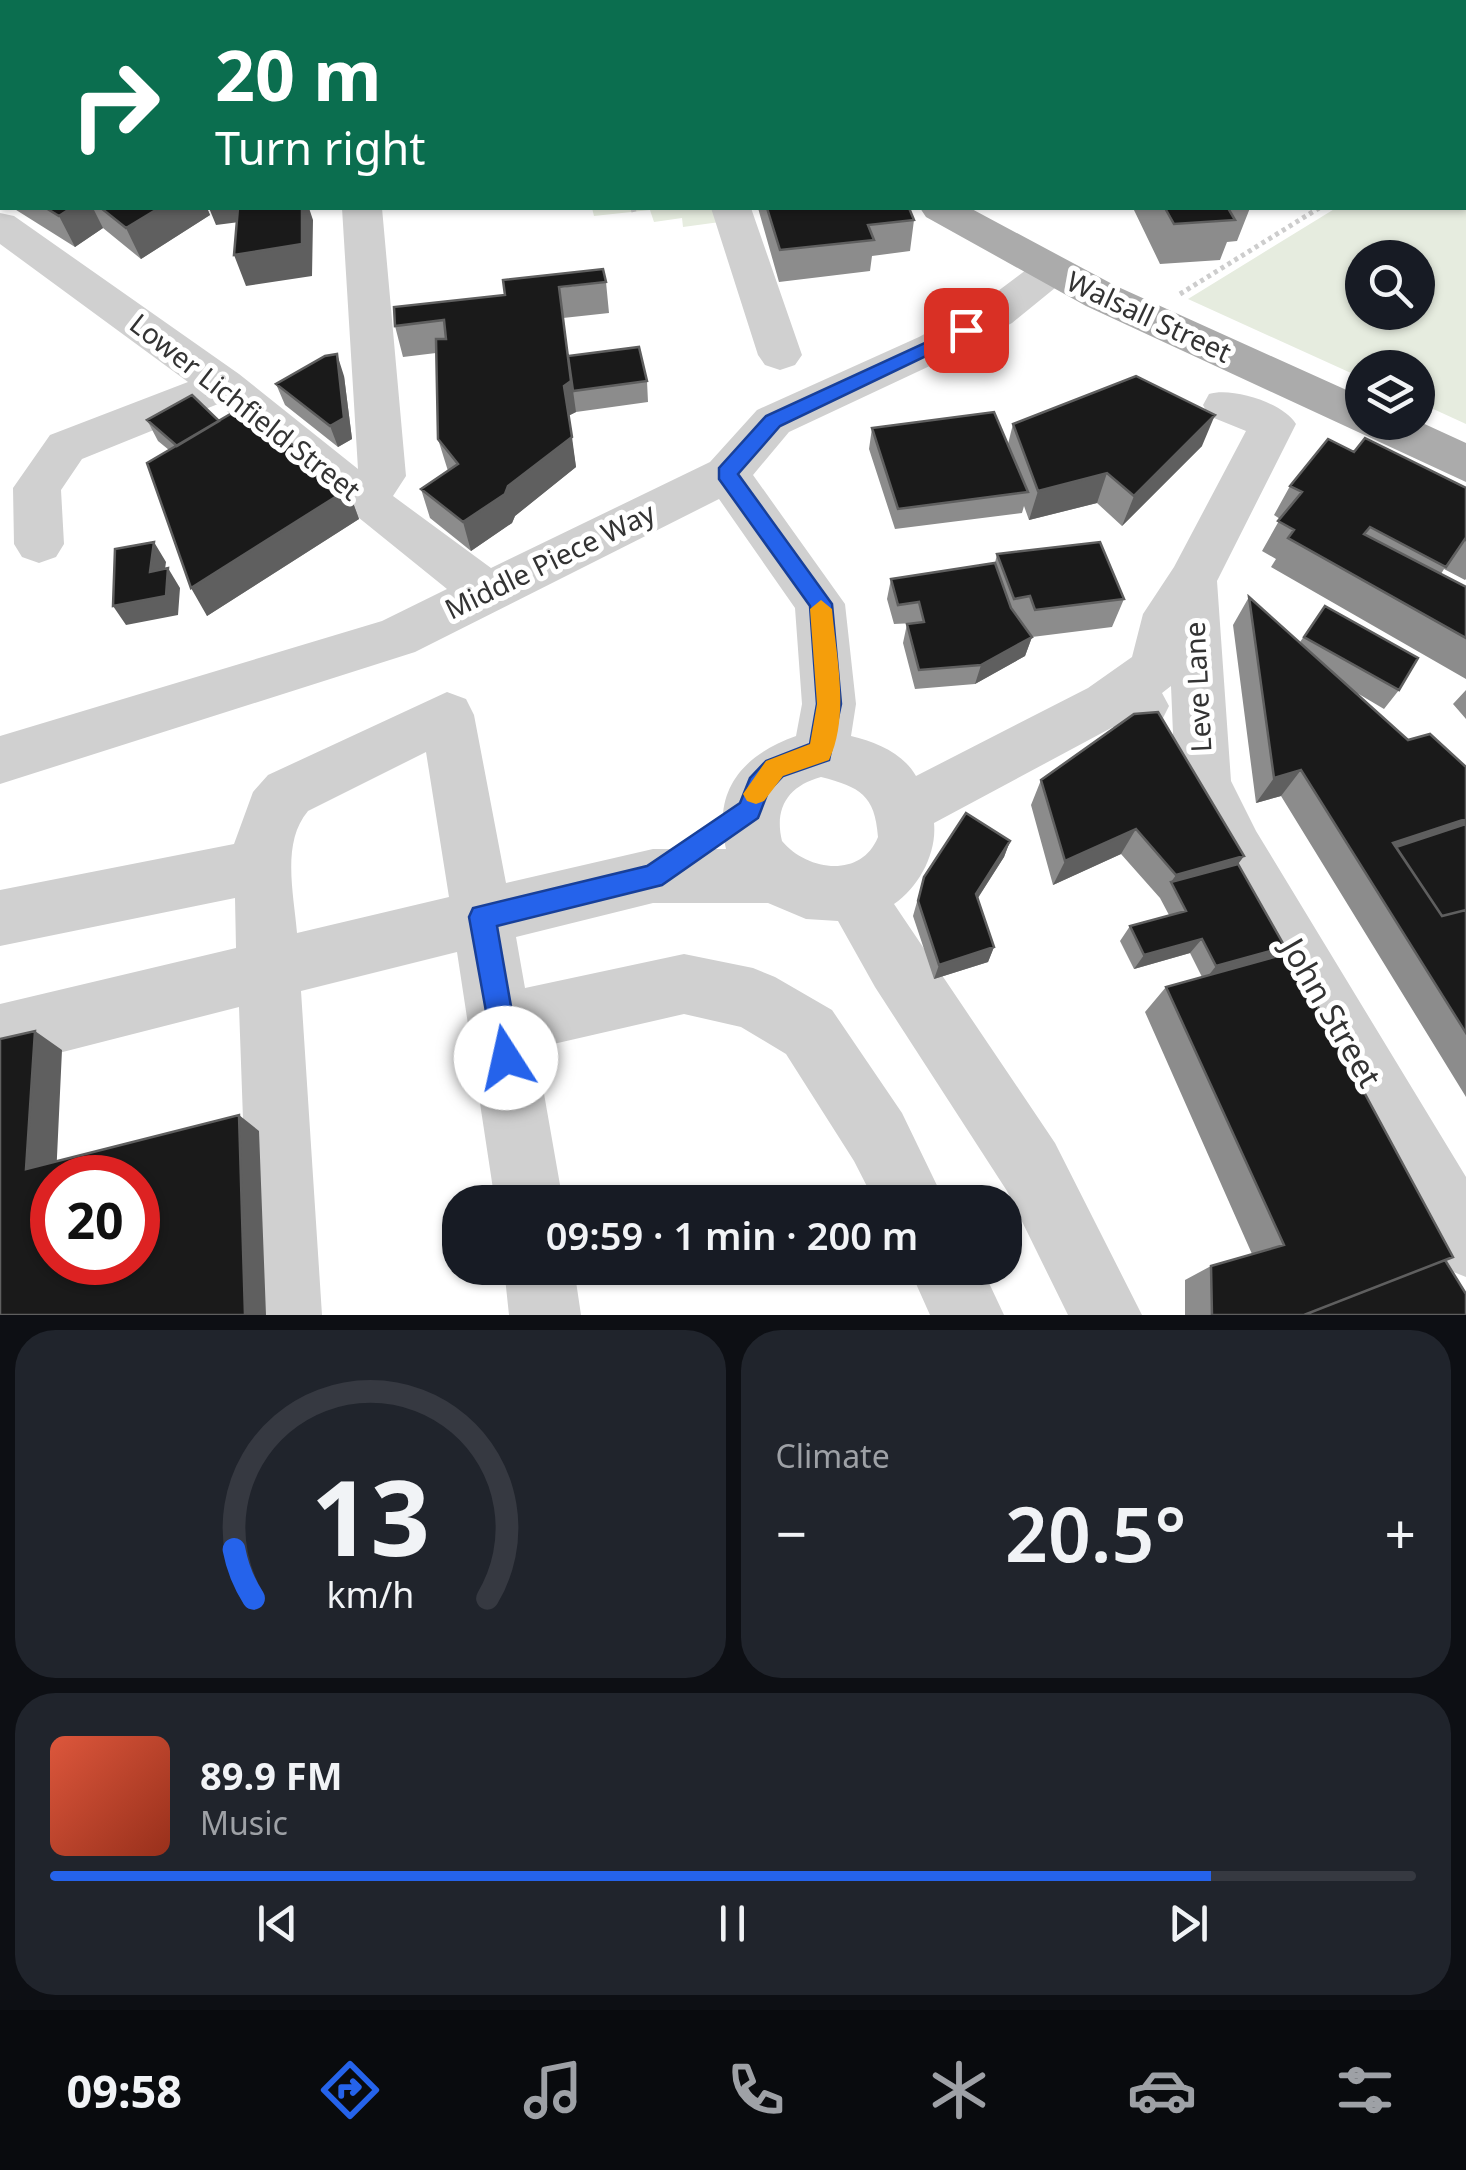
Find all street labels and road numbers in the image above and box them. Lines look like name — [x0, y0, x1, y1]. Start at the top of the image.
street label: Walsall Street — [1061, 261, 1238, 371]
street label: Lower Lichfield Street — [122, 304, 369, 508]
street label: Middle Piece Way — [438, 492, 662, 627]
street label: Leve Lane — [1175, 621, 1219, 753]
street label: John Street — [1271, 927, 1392, 1095]

